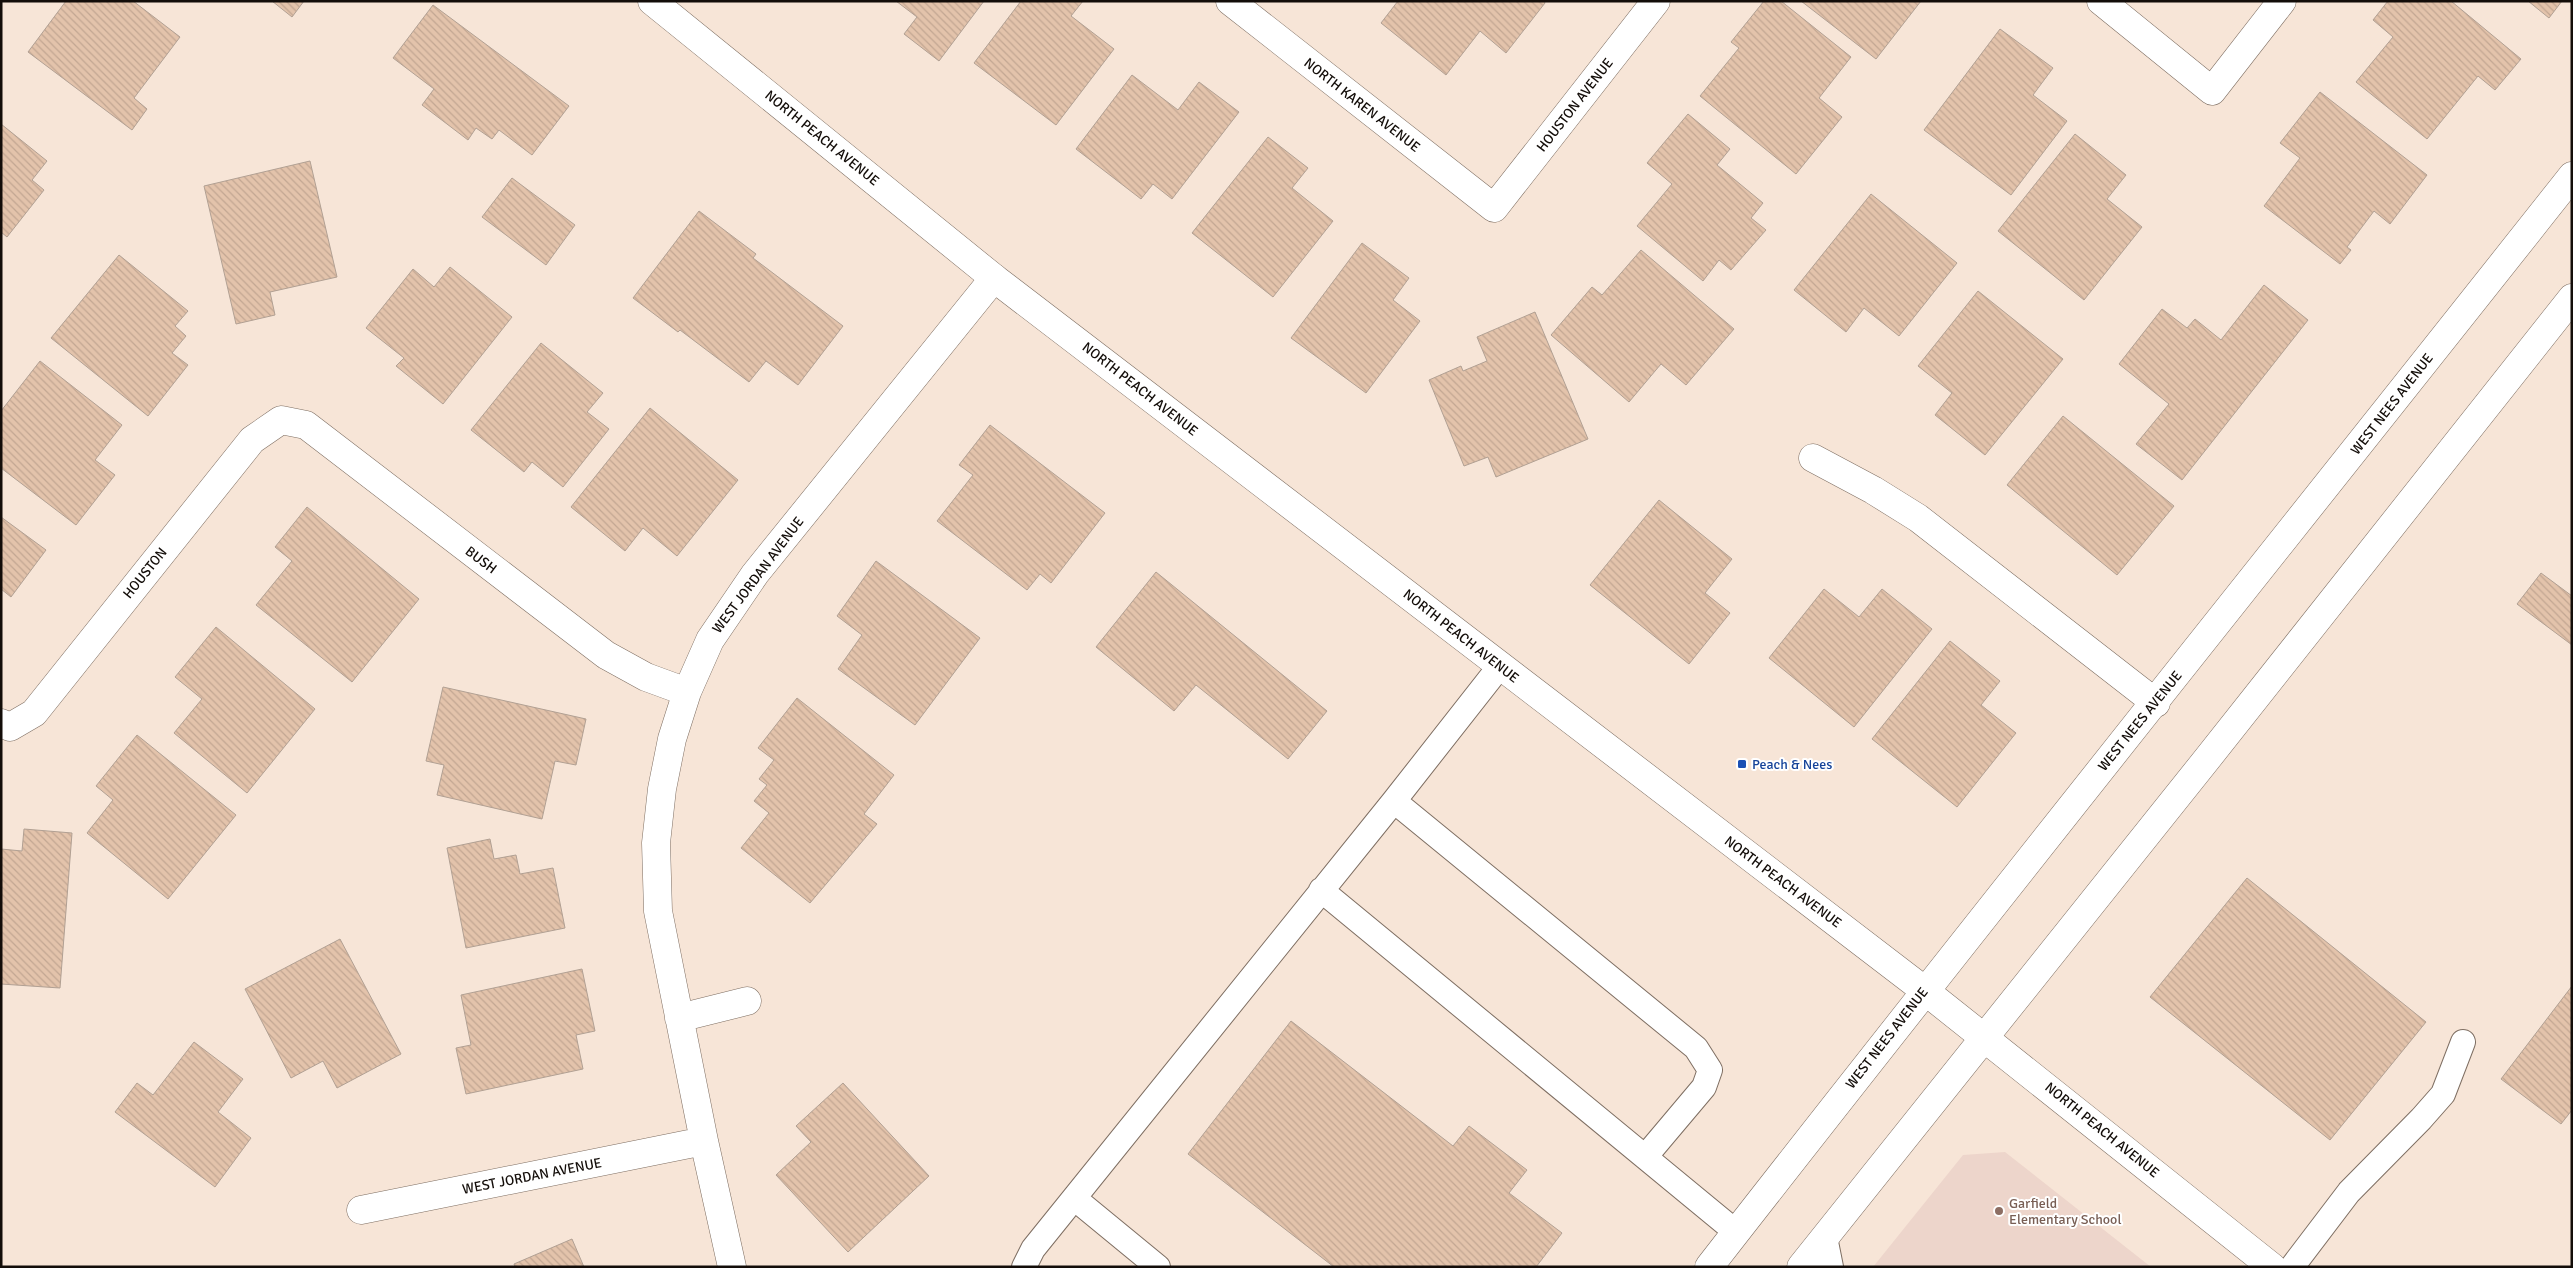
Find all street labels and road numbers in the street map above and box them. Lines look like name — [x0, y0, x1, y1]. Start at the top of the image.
street label: NORTH KAREN AVENUE — [1300, 54, 1424, 156]
street label: HOUSTON AVENUE — [1533, 55, 1617, 155]
street label: NORTH PEACH AVENUE — [761, 87, 883, 189]
street label: NORTH PEACH AVENUE — [1079, 339, 1201, 440]
street label: WEST NEES AVENUE — [2347, 350, 2437, 458]
street label: WEST JORDAN AVENUE — [709, 513, 807, 637]
street label: BUSH — [462, 543, 500, 577]
street label: HOUSTON — [119, 544, 171, 602]
street label: NORTH PEACH AVENUE — [1400, 586, 1522, 687]
street label: WEST NEES AVENUE — [2094, 667, 2186, 775]
street label: NORTH PEACH AVENUE — [1721, 832, 1845, 932]
street label: WEST NEES AVENUE — [1842, 984, 1932, 1092]
street label: NORTH PEACH AVENUE — [2041, 1079, 2163, 1181]
street label: WEST JORDAN AVENUE — [461, 1154, 603, 1198]

